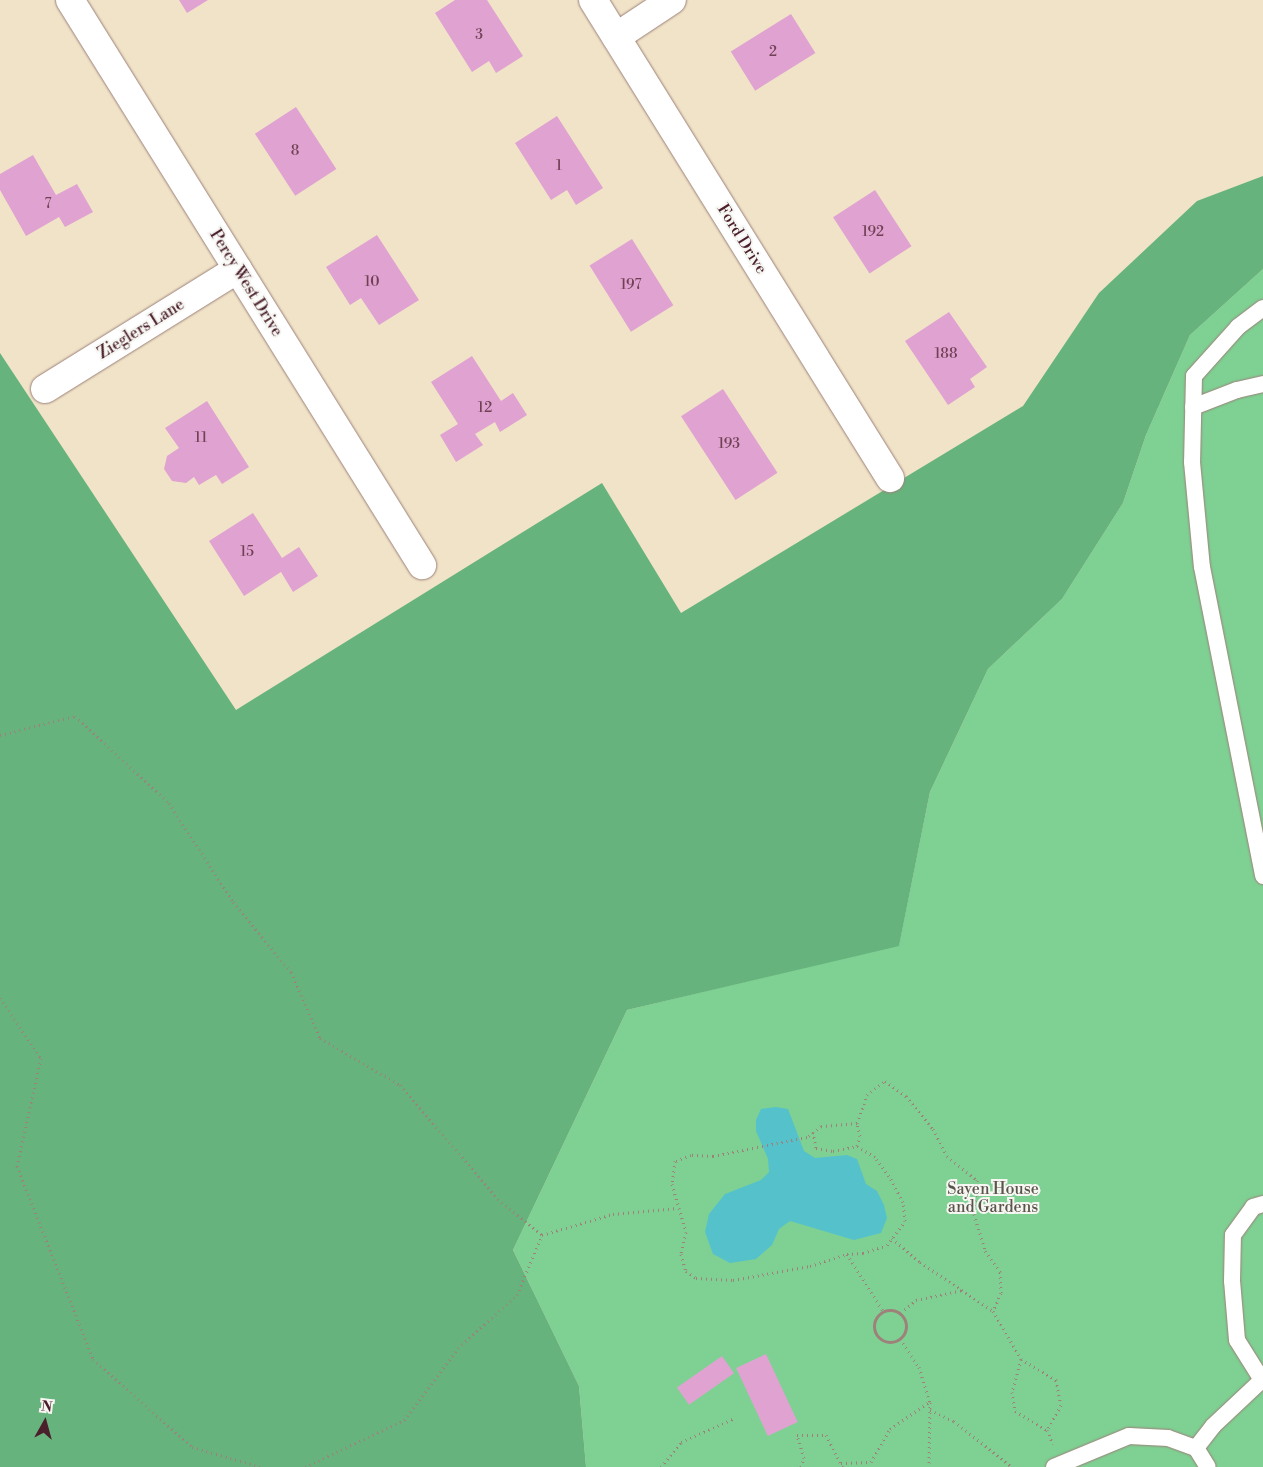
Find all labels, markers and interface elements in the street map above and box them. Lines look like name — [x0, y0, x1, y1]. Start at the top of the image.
house number: 3 — [475, 27, 483, 43]
house number: 2 — [769, 44, 777, 60]
house number: 8 — [291, 143, 299, 159]
house number: 1 — [556, 158, 562, 174]
house number: 7 — [44, 196, 52, 212]
street label: Ford Drive — [713, 201, 771, 277]
house number: 192 — [862, 224, 884, 240]
street label: Percy West Drive — [205, 226, 287, 340]
house number: 10 — [365, 274, 379, 290]
house number: 197 — [620, 277, 642, 293]
street label: Zieglers Lane — [94, 295, 188, 363]
house number: 188 — [935, 346, 957, 362]
house number: 12 — [478, 400, 492, 416]
house number: 11 — [195, 430, 207, 446]
house number: 193 — [718, 436, 740, 452]
house number: 15 — [240, 544, 254, 560]
park label: Sayen House and Gardens — [947, 1179, 1039, 1217]
north arrow — [20, 1397, 70, 1447]
text: N — [40, 1398, 53, 1417]

